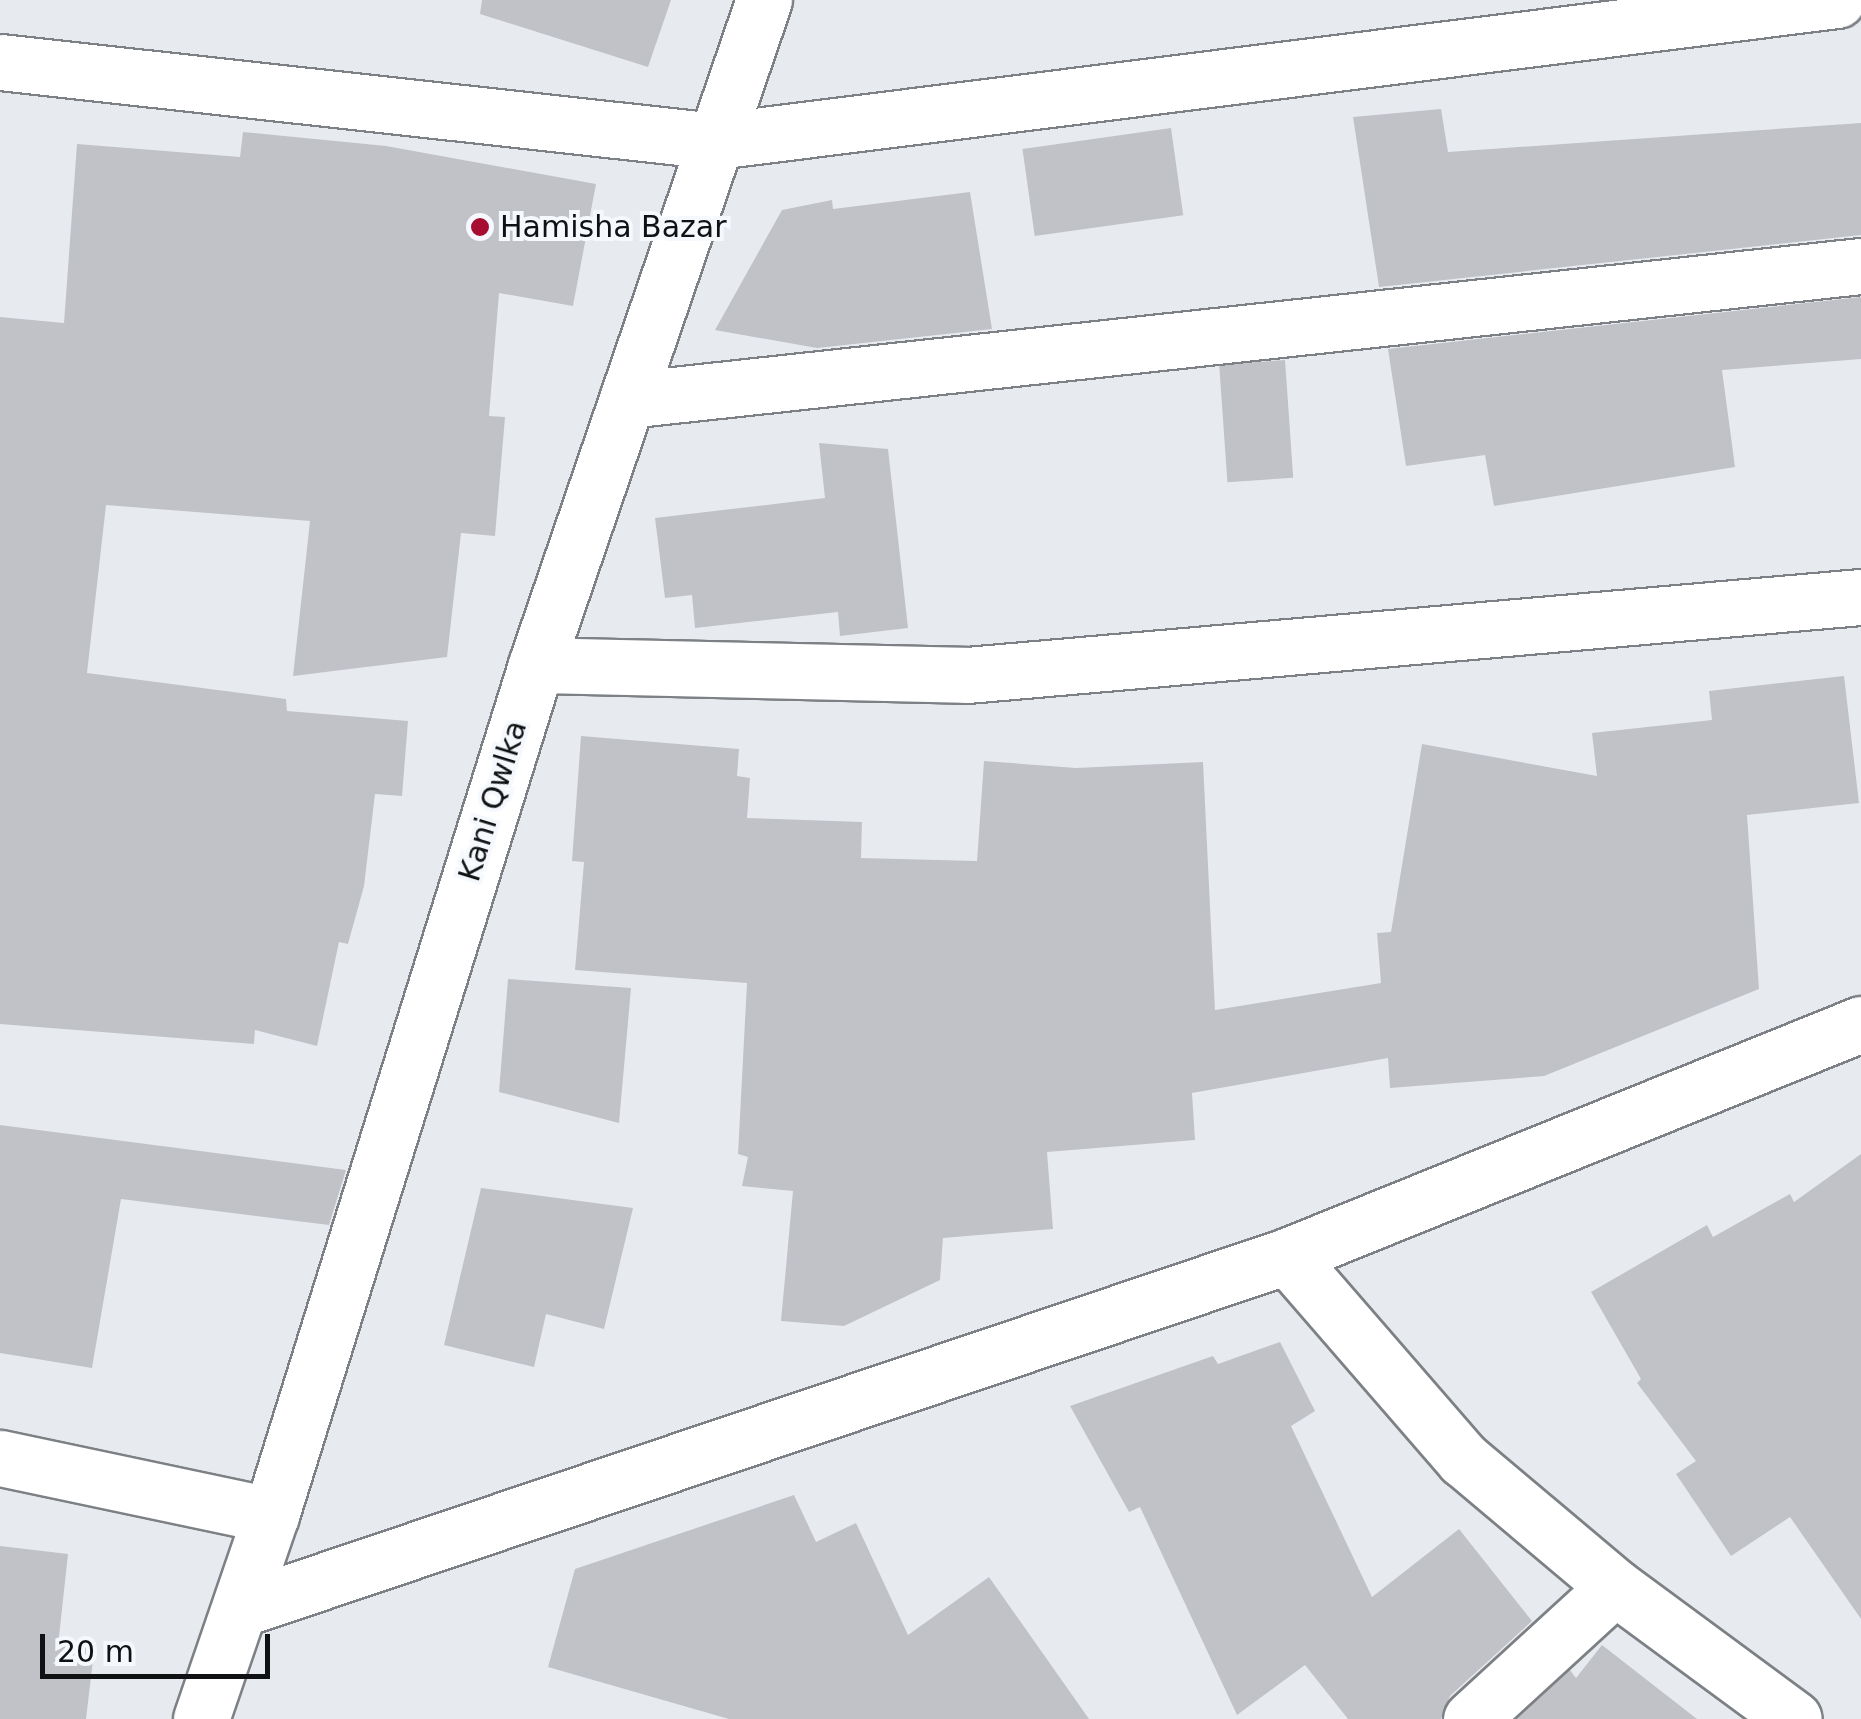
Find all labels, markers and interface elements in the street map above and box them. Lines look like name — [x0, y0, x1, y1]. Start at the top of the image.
place label: Hamisha Bazar — [500, 209, 726, 245]
marker: Hamisha Bazar — [469, 216, 491, 238]
street label: Kani Qwlka — [452, 716, 534, 886]
scale bar — [45, 1614, 275, 1676]
text: 20 m — [57, 1634, 134, 1669]

